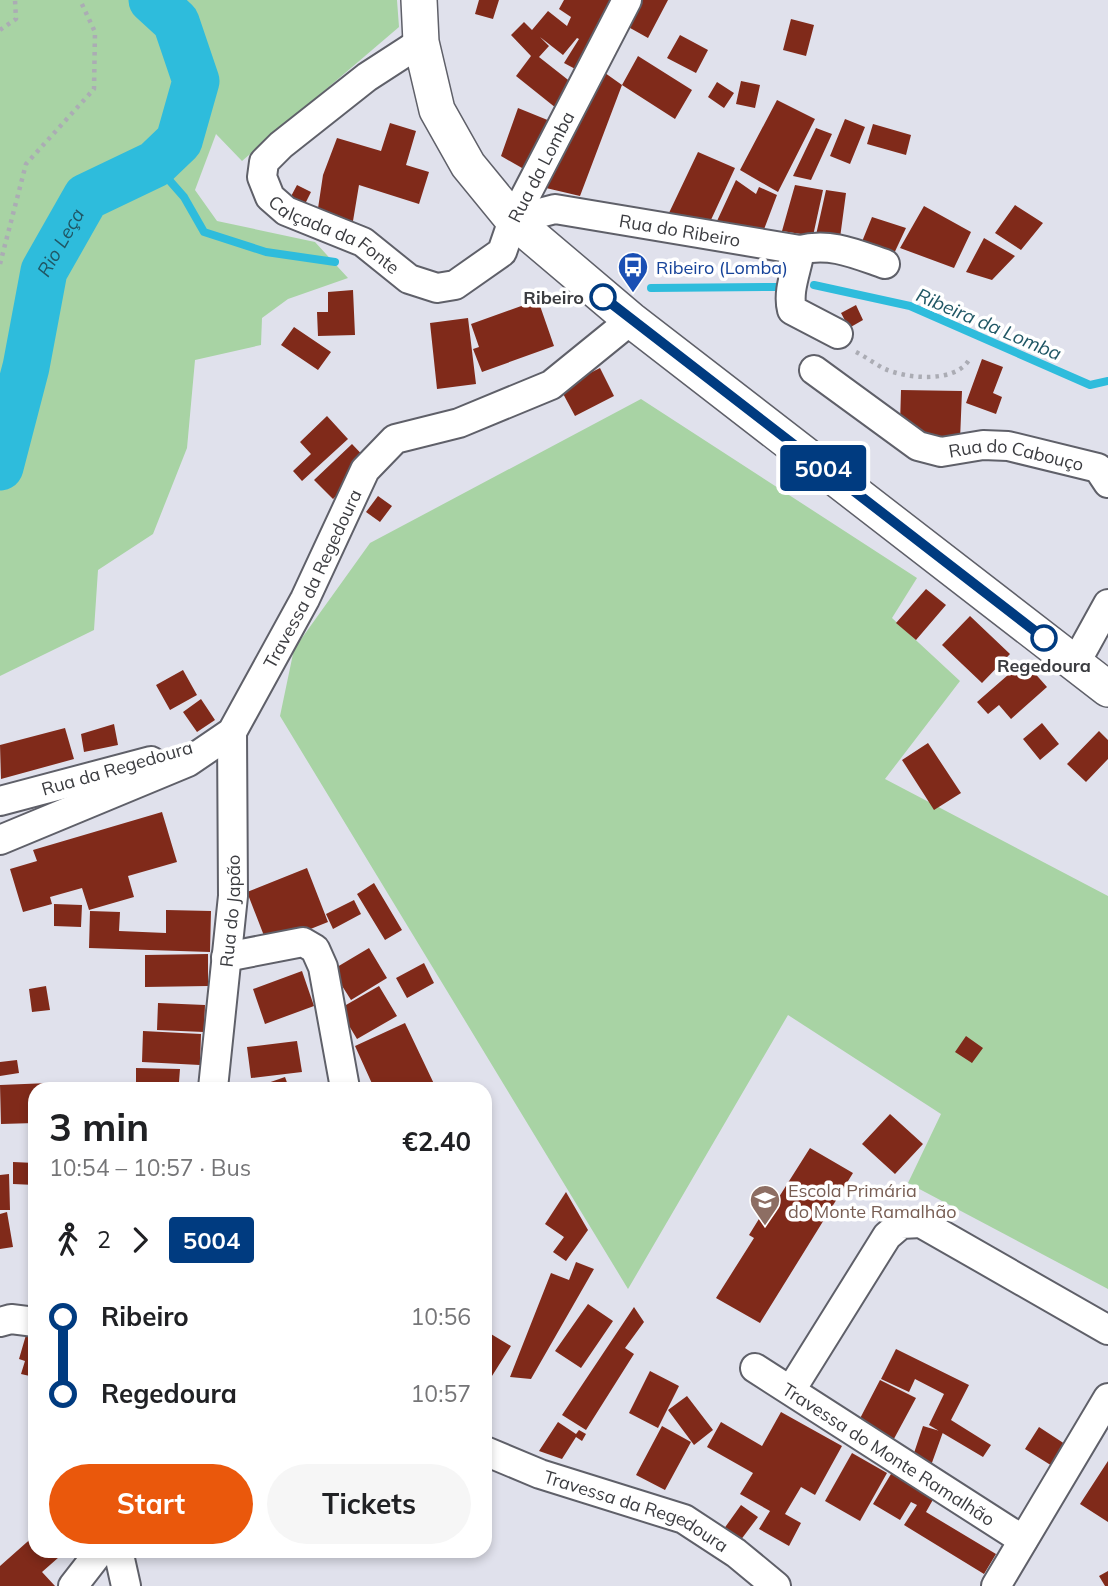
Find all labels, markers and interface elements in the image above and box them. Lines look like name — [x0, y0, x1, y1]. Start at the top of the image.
street label: Rua da Lomba — [502, 107, 579, 226]
street label: Calçada da Fonte — [264, 190, 405, 279]
water label: Rio Leça — [31, 204, 89, 281]
street label: Rua do Ribeiro — [618, 208, 742, 251]
bus stop icon: Ribeiro (Lomba) — [616, 250, 650, 294]
place label: Ribeiro (Lomba) — [656, 256, 788, 279]
water label: Ribeira da Lomba — [913, 283, 1065, 365]
marker: Ribeiro — [590, 284, 616, 310]
place label: Ribeiro — [523, 286, 584, 309]
street label: Rua do Cabouço — [947, 433, 1086, 476]
line badge: 5004 — [774, 445, 872, 491]
text: 5004 — [794, 453, 852, 483]
street label: Travessa da Regedoura — [258, 485, 366, 672]
marker: Regedoura — [1031, 625, 1057, 651]
place label: Regedoura — [997, 654, 1091, 677]
street label: Rua da Regedoura — [39, 735, 195, 801]
street label: Rua do Japão — [214, 855, 245, 968]
text: 3 min — [49, 1103, 149, 1151]
text: €2.40 — [402, 1125, 471, 1158]
text: 10:54 – 10:57 · Bus — [49, 1153, 251, 1182]
place label: Escola Primária do Monte Ramalhão — [788, 1179, 956, 1223]
school or university icon: Escola Primária do Monte Ramalhão — [748, 1183, 782, 1227]
icon: walk — [49, 1221, 87, 1259]
icon: forward — [121, 1221, 159, 1259]
text: 2 — [97, 1225, 111, 1254]
text: 5004 — [183, 1225, 240, 1255]
text: Ribeiro — [101, 1300, 189, 1333]
text: 10:56 — [411, 1302, 471, 1331]
text: Regedoura — [101, 1377, 237, 1410]
street label: Travessa do Monte Ramalhão — [778, 1377, 999, 1531]
text: 10:57 — [411, 1379, 471, 1408]
button: Start — [49, 1464, 253, 1544]
button: Tickets — [267, 1464, 471, 1544]
street label: Travessa da Regedoura — [541, 1464, 733, 1557]

